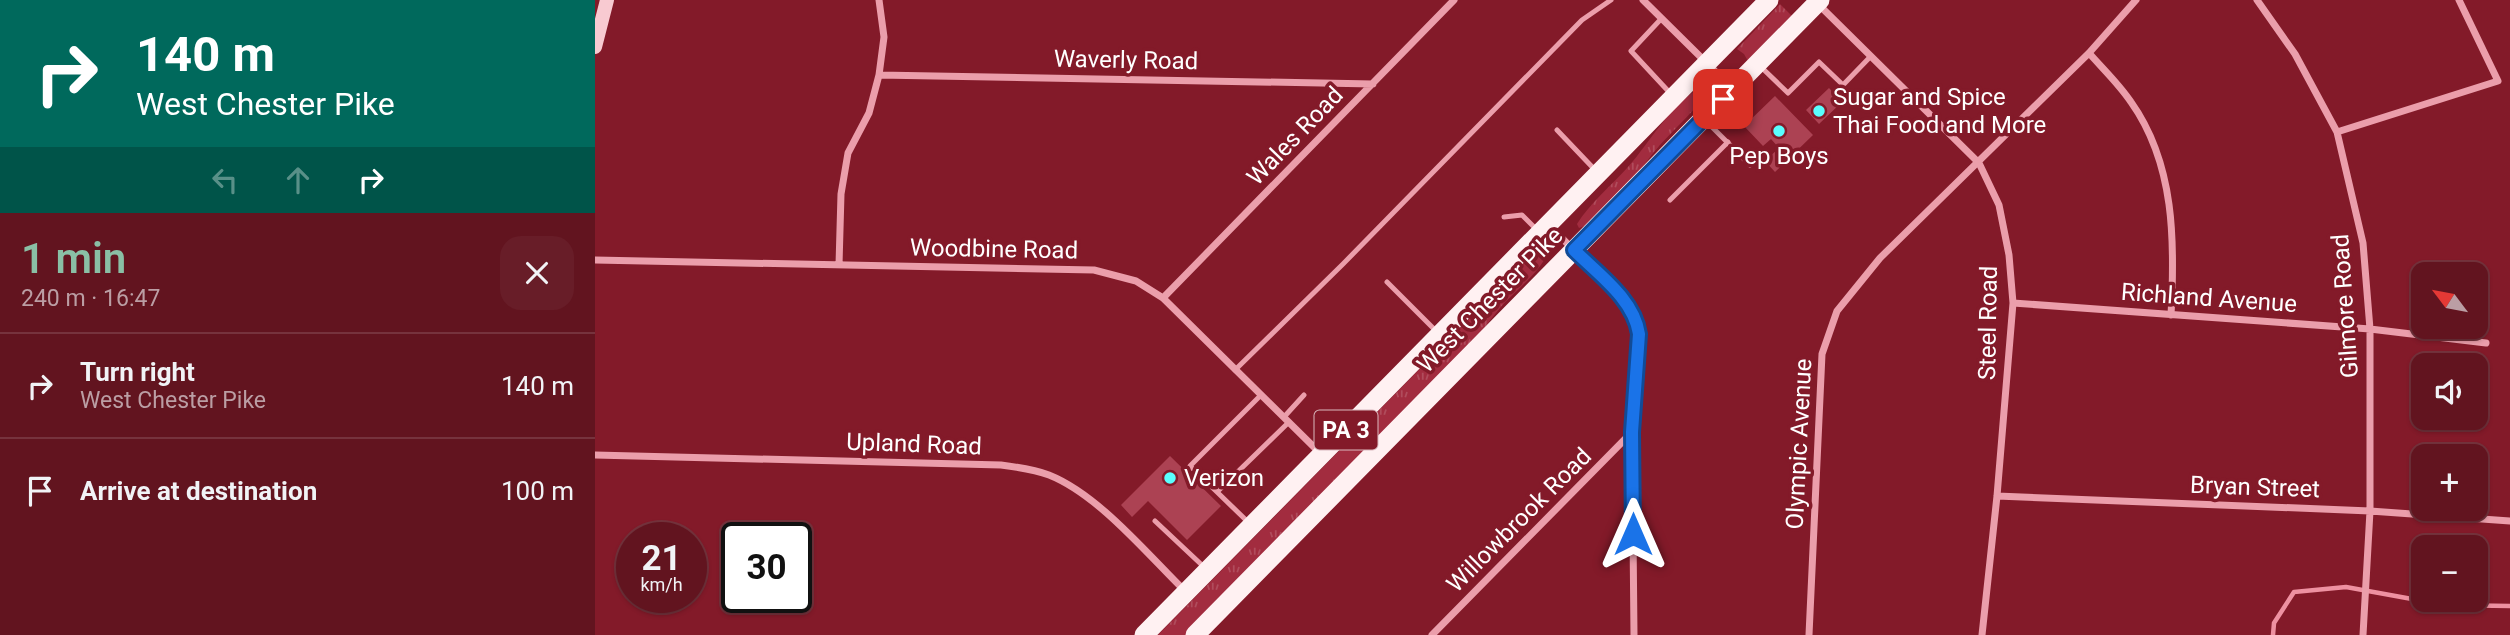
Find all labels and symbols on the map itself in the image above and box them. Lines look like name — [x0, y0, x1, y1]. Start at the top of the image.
street label: Waverly Road — [1054, 45, 1198, 75]
pin — [1693, 69, 1753, 129]
street label: Wales Road — [1241, 81, 1349, 191]
place label: Sugar and Spice Thai Food and More — [1833, 83, 2046, 139]
marker: Sugar and Spice Thai Food and More — [1811, 103, 1827, 119]
marker: Pep Boys — [1771, 123, 1787, 139]
place label: Pep Boys — [1729, 142, 1829, 170]
street label: West Chester Pike — [1411, 221, 1569, 379]
street label: Gilmore Road — [2326, 233, 2364, 379]
street label: Woodbine Road — [910, 234, 1078, 264]
north arrow — [2411, 262, 2489, 340]
street label: Steel Road — [1973, 266, 2003, 380]
street label: Richland Avenue — [2120, 278, 2298, 318]
street label: Olympic Avenue — [1781, 358, 1817, 530]
road number: PA 3 — [1315, 410, 1377, 450]
street label: Upland Road — [846, 428, 982, 460]
street label: Willowbrook Road — [1441, 442, 1597, 598]
place label: Verizon — [1184, 464, 1264, 492]
marker: Verizon — [1162, 470, 1178, 486]
street label: Bryan Street — [2190, 471, 2321, 503]
position arrow — [1596, 497, 1670, 571]
speed limit sign: 30 — [721, 522, 812, 613]

